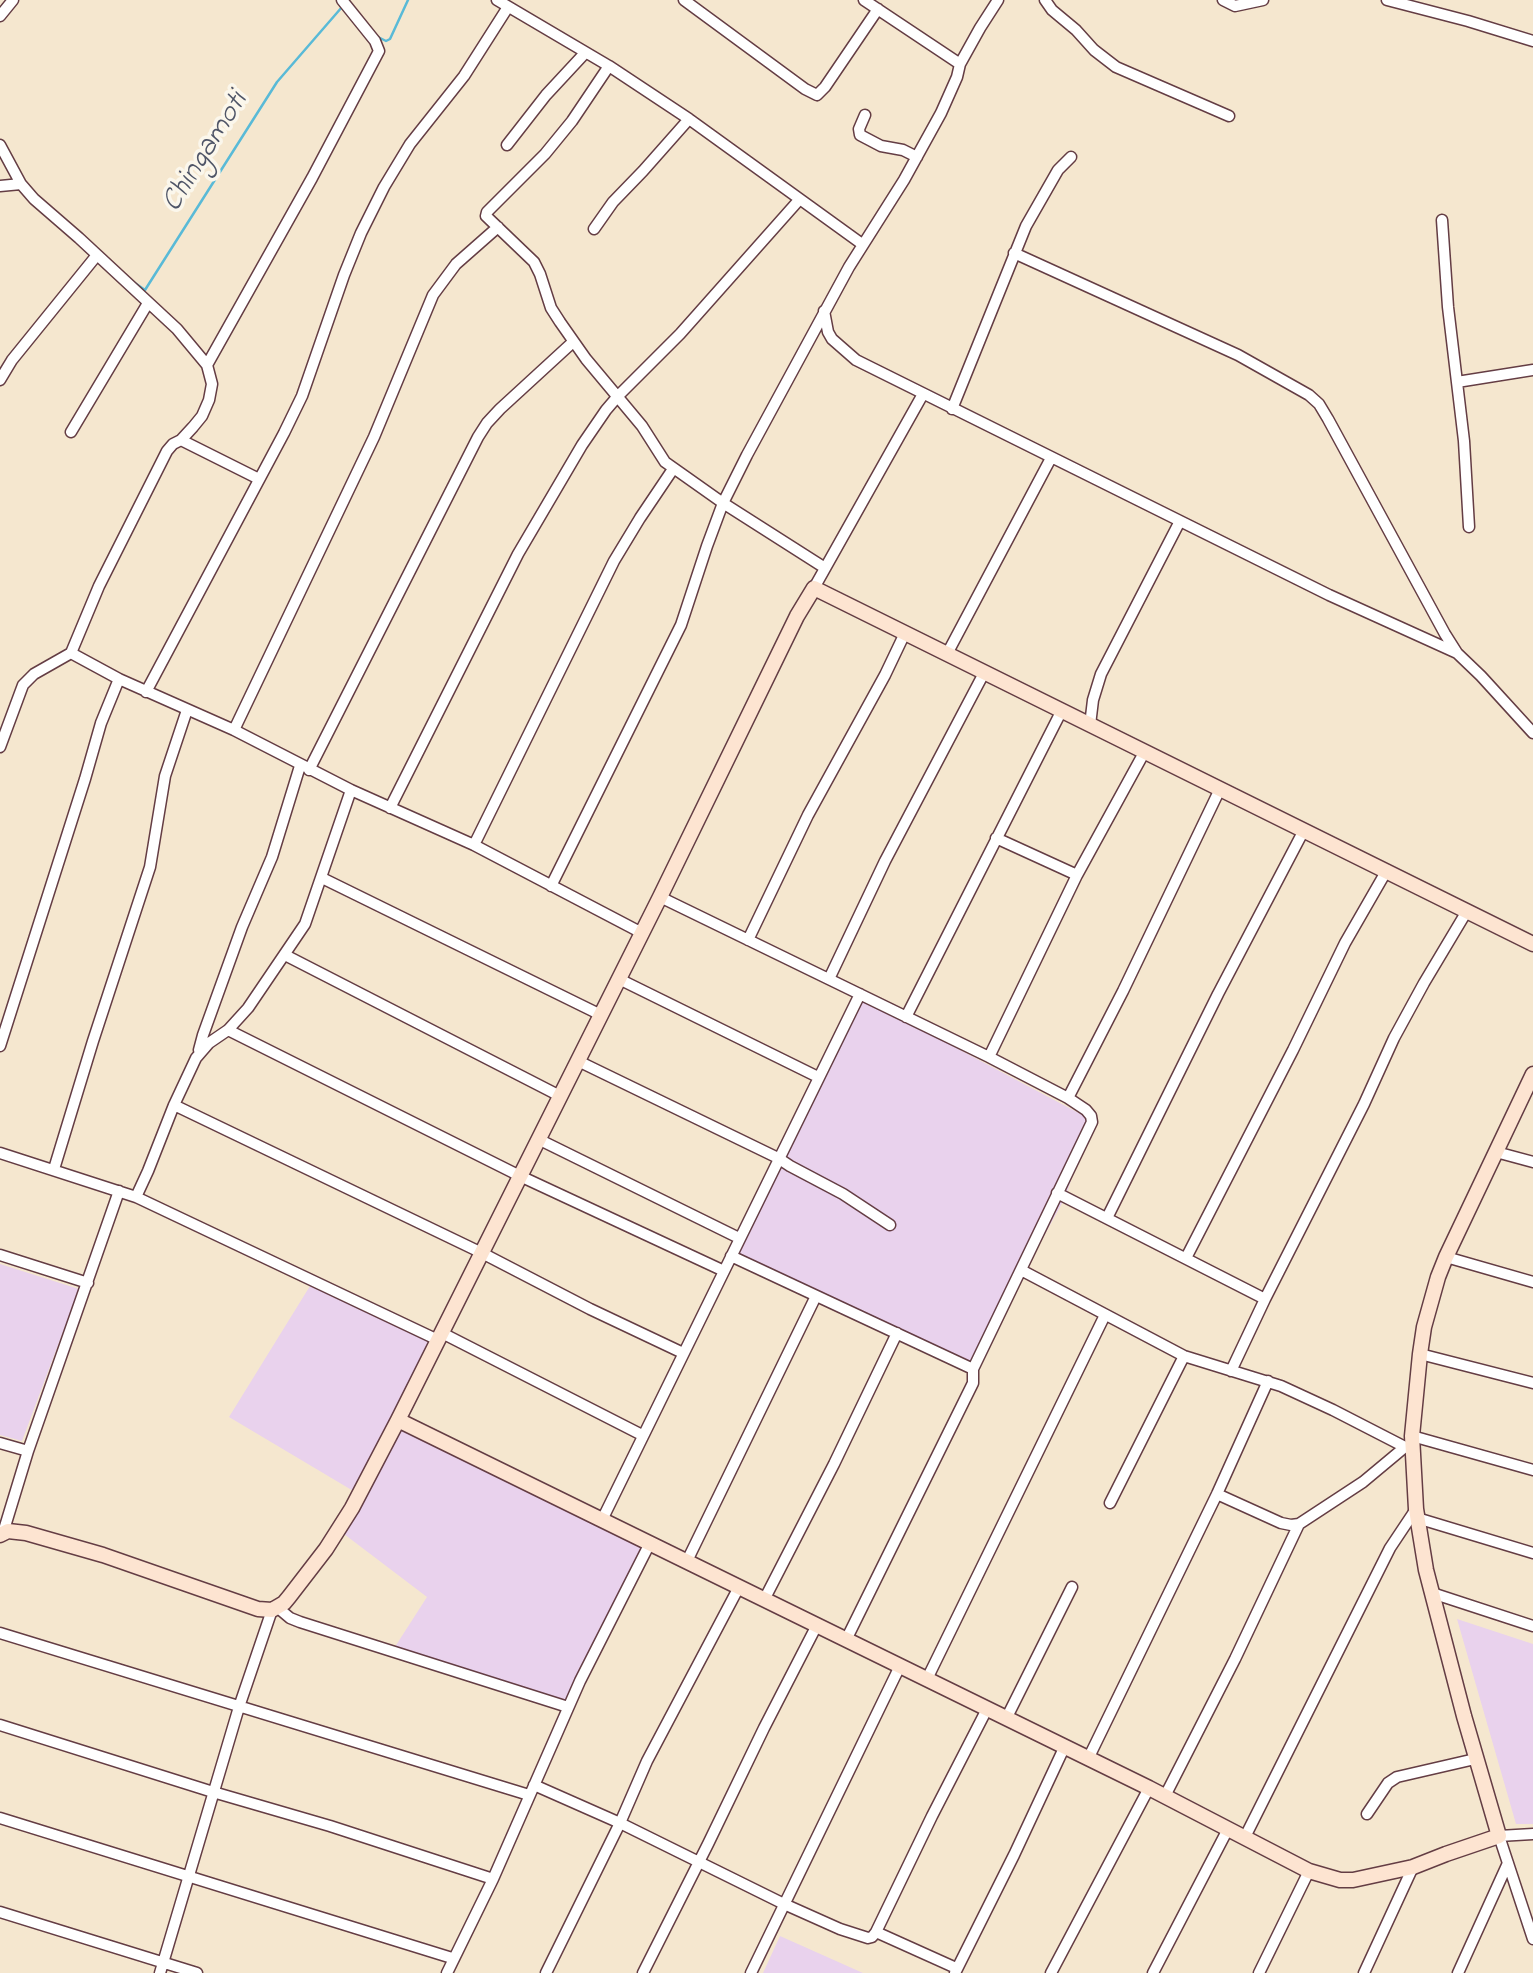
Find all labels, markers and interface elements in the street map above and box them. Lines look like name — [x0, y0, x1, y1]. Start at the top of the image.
water label: Chingamoti — [156, 86, 258, 220]

